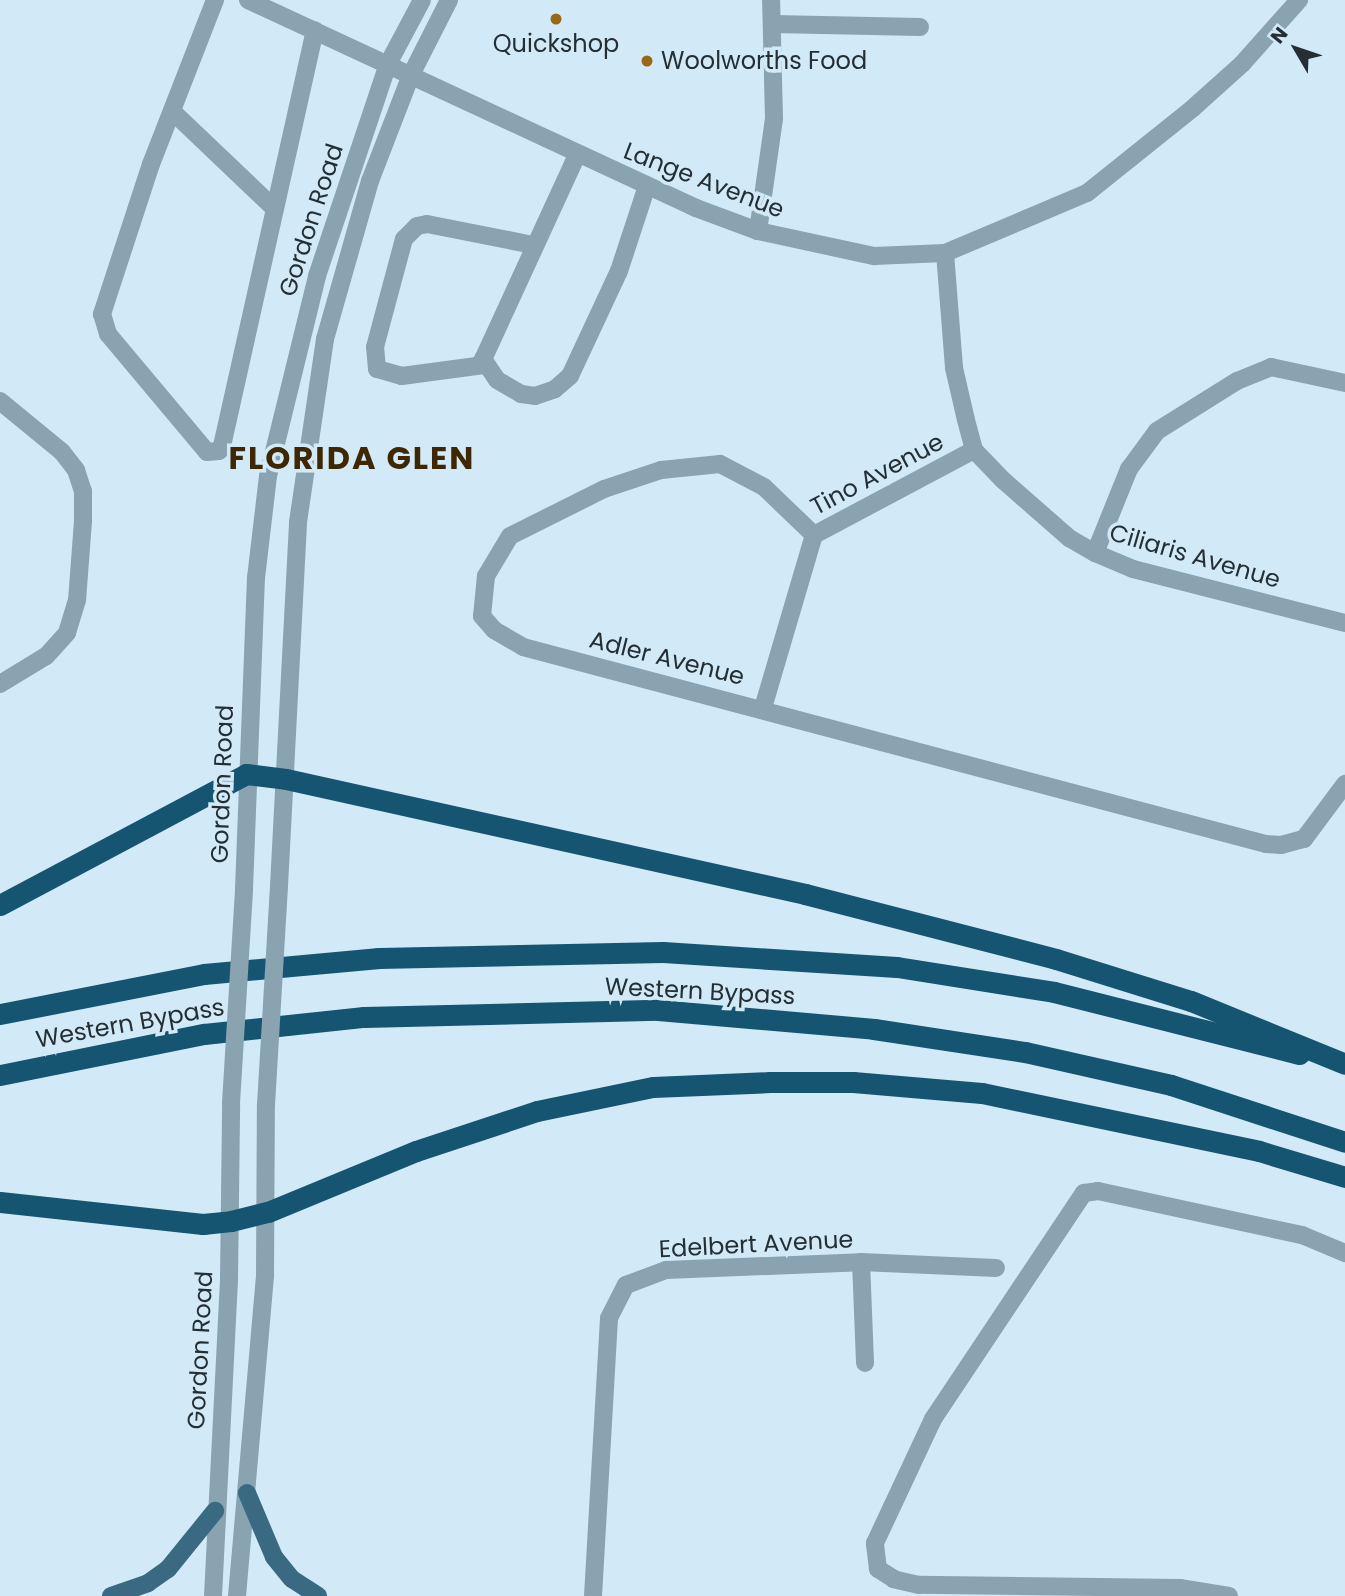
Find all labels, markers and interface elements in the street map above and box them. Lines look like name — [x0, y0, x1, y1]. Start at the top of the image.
marker: Quickshop — [548, 11, 564, 27]
north arrow — [1261, 14, 1331, 84]
text: N — [1264, 21, 1294, 50]
place label: Quickshop — [493, 30, 619, 58]
place label: Woolworths Food — [661, 47, 867, 75]
marker: Woolworths Food — [639, 53, 655, 69]
street label: Lange Avenue — [620, 136, 788, 224]
street label: Gordon Road — [273, 140, 349, 300]
street label: Tino Avenue — [806, 427, 948, 521]
district label: FLORIDA GLEN — [230, 439, 474, 477]
street label: Ciliaris Avenue — [1106, 518, 1284, 594]
street label: Adler Avenue — [587, 625, 747, 691]
street label: Gordon Road — [205, 704, 239, 864]
street label: Western Bypass — [604, 972, 796, 1010]
street label: Western Bypass — [34, 992, 226, 1054]
street label: Edelbert Avenue — [658, 1225, 854, 1263]
street label: Gordon Road — [181, 1270, 219, 1430]

